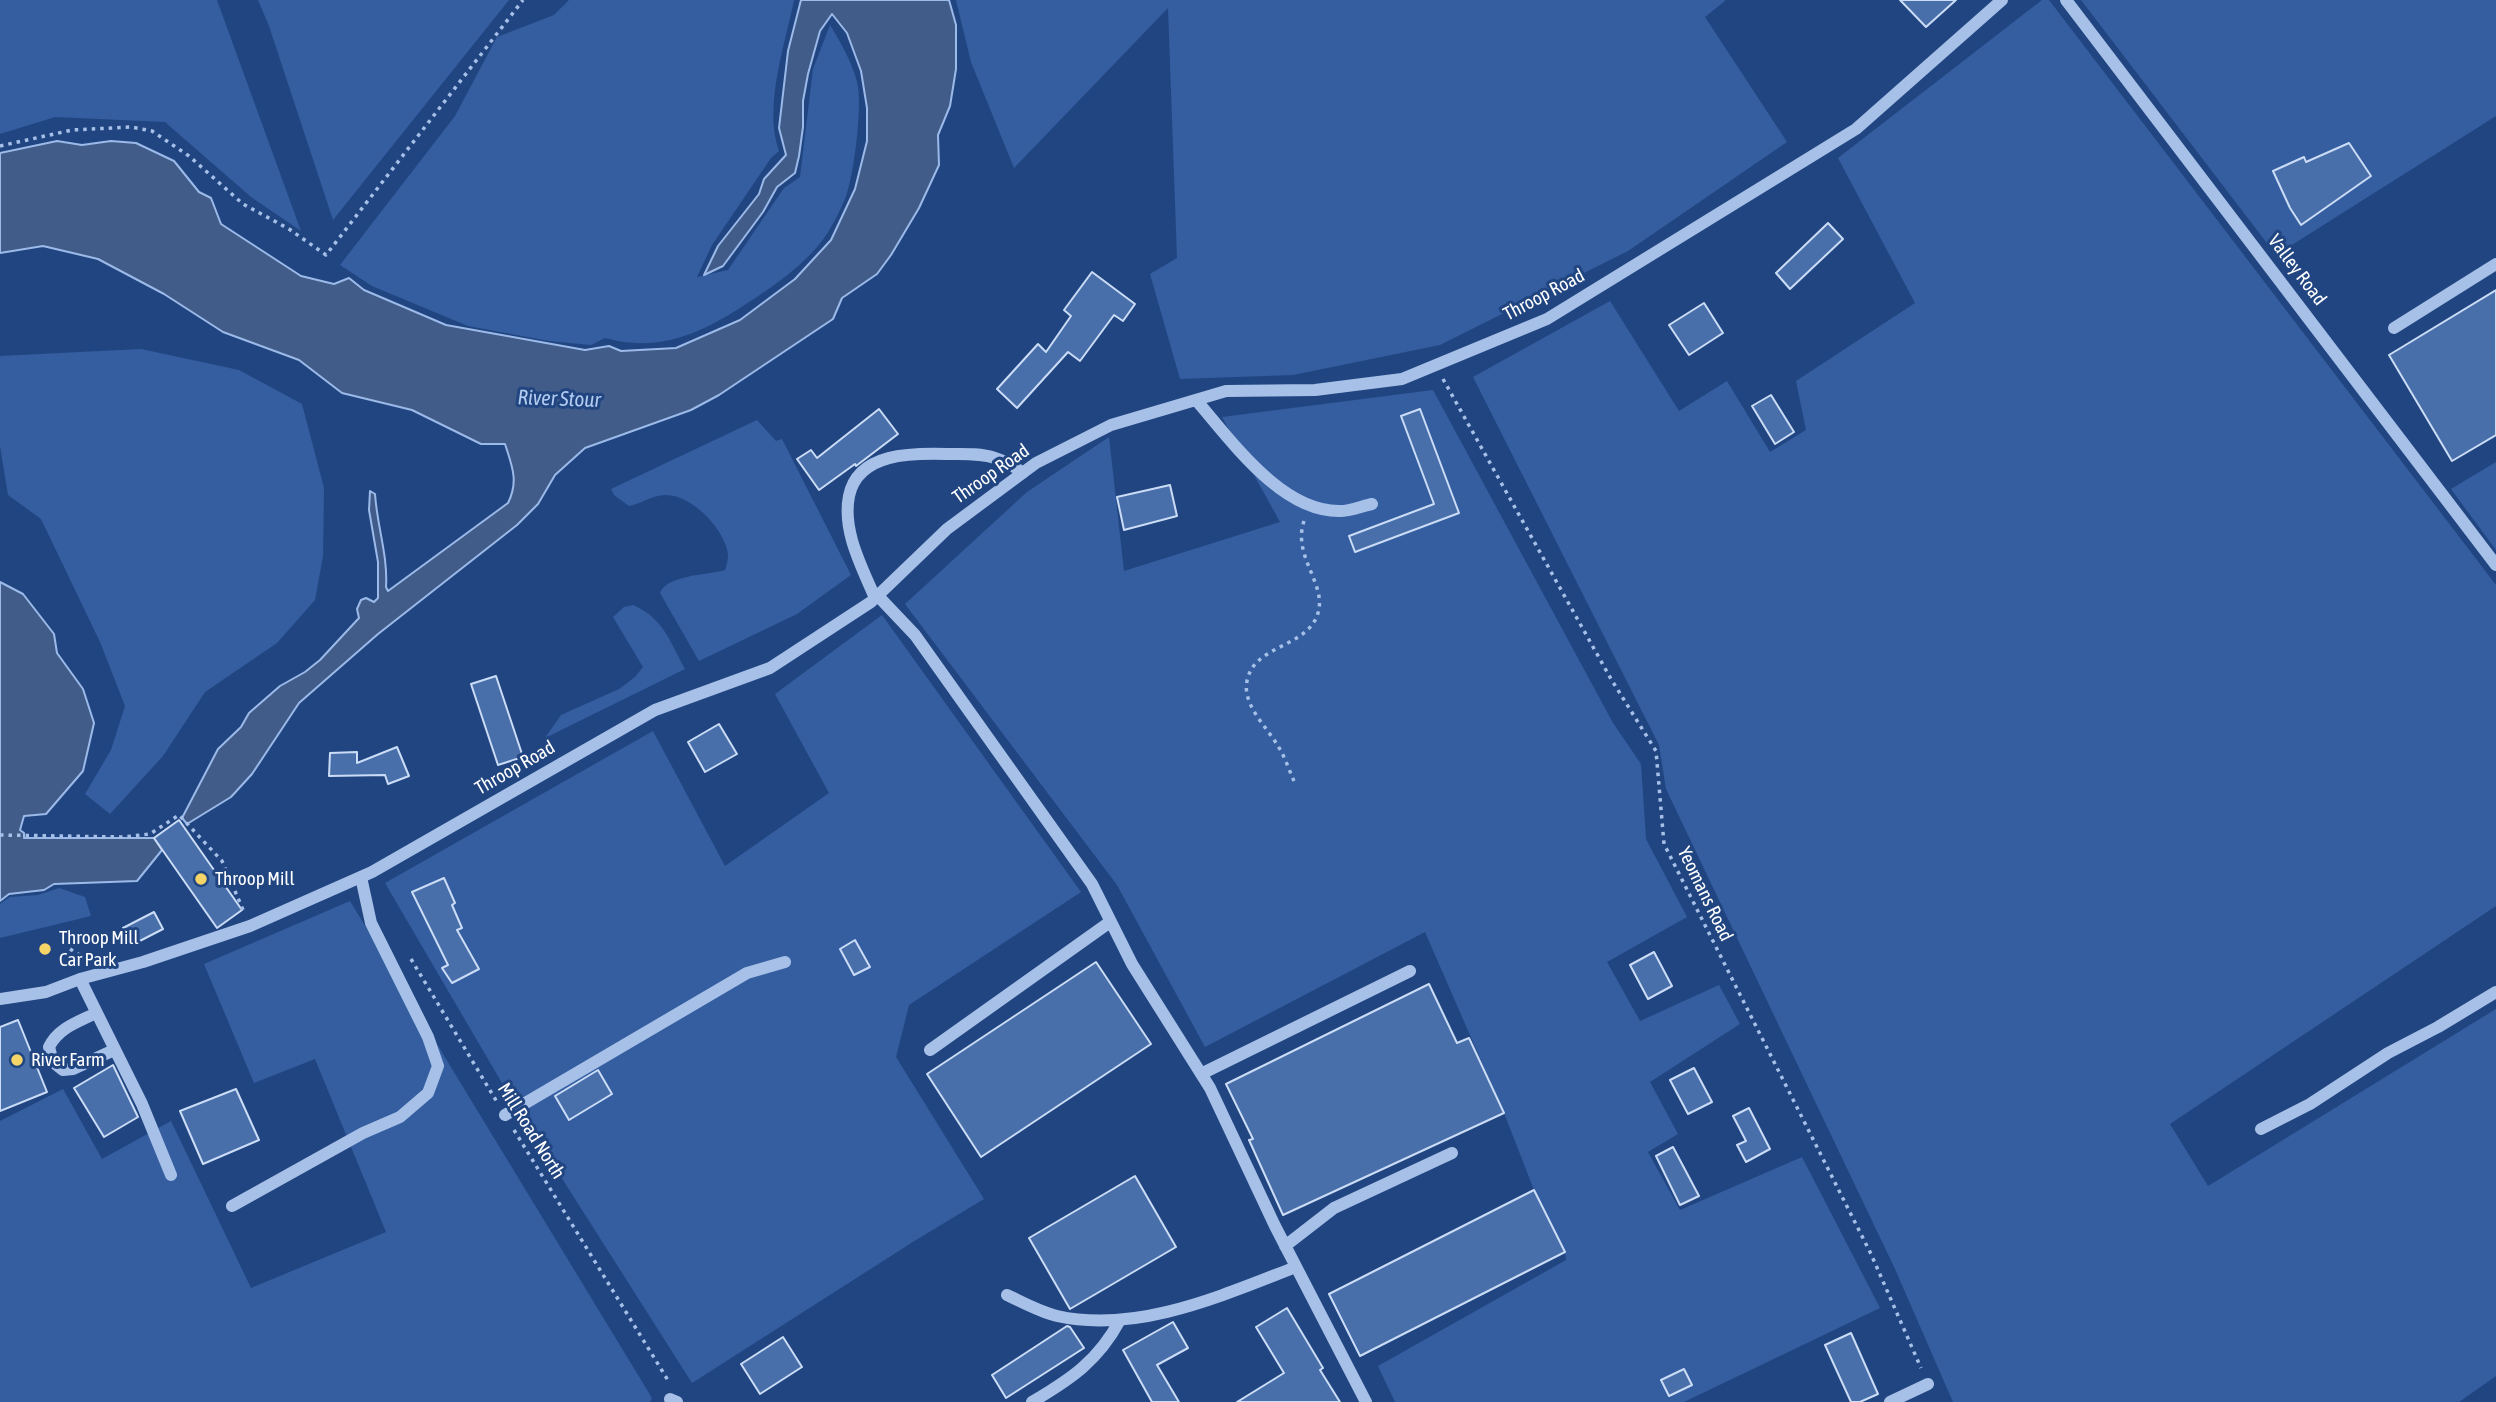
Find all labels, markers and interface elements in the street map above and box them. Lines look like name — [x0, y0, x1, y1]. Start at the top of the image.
street label: Valley Road — [2263, 230, 2331, 310]
street label: Throop Road — [1500, 264, 1588, 326]
water label: River Stour — [517, 385, 601, 413]
street label: Throop Road — [948, 439, 1034, 509]
street label: Throop Road — [471, 736, 559, 800]
street label: Yeomans Road — [1672, 843, 1738, 945]
place label: Throop Mill — [215, 868, 294, 890]
marker: Throop Mill — [193, 871, 209, 887]
place label: Throop Mill Car Park — [59, 927, 138, 971]
marker: Throop Mill Car Park — [37, 941, 53, 957]
place label: River Farm — [31, 1049, 105, 1071]
marker: River Farm — [9, 1052, 25, 1068]
street label: Mill Road North — [492, 1079, 570, 1183]

